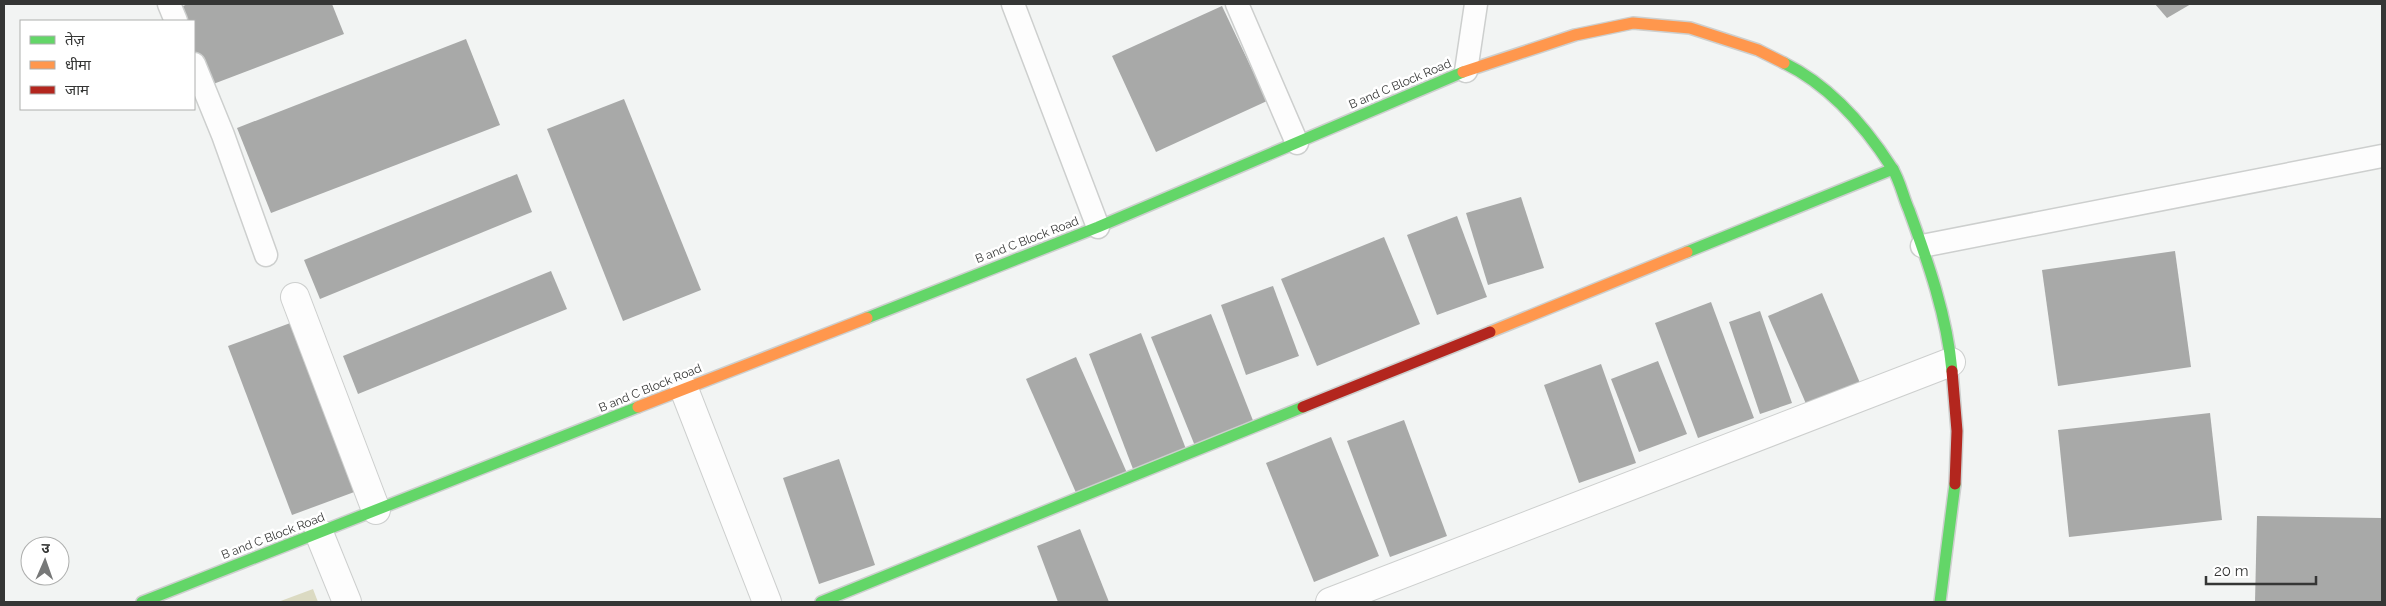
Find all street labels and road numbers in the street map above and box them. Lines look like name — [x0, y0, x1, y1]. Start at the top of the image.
street label: B and C Block Road — [1347, 56, 1453, 112]
street label: B and C Block Road — [973, 214, 1081, 266]
street label: B and C Block Road — [597, 361, 703, 415]
street label: B and C Block Road — [219, 510, 327, 562]

